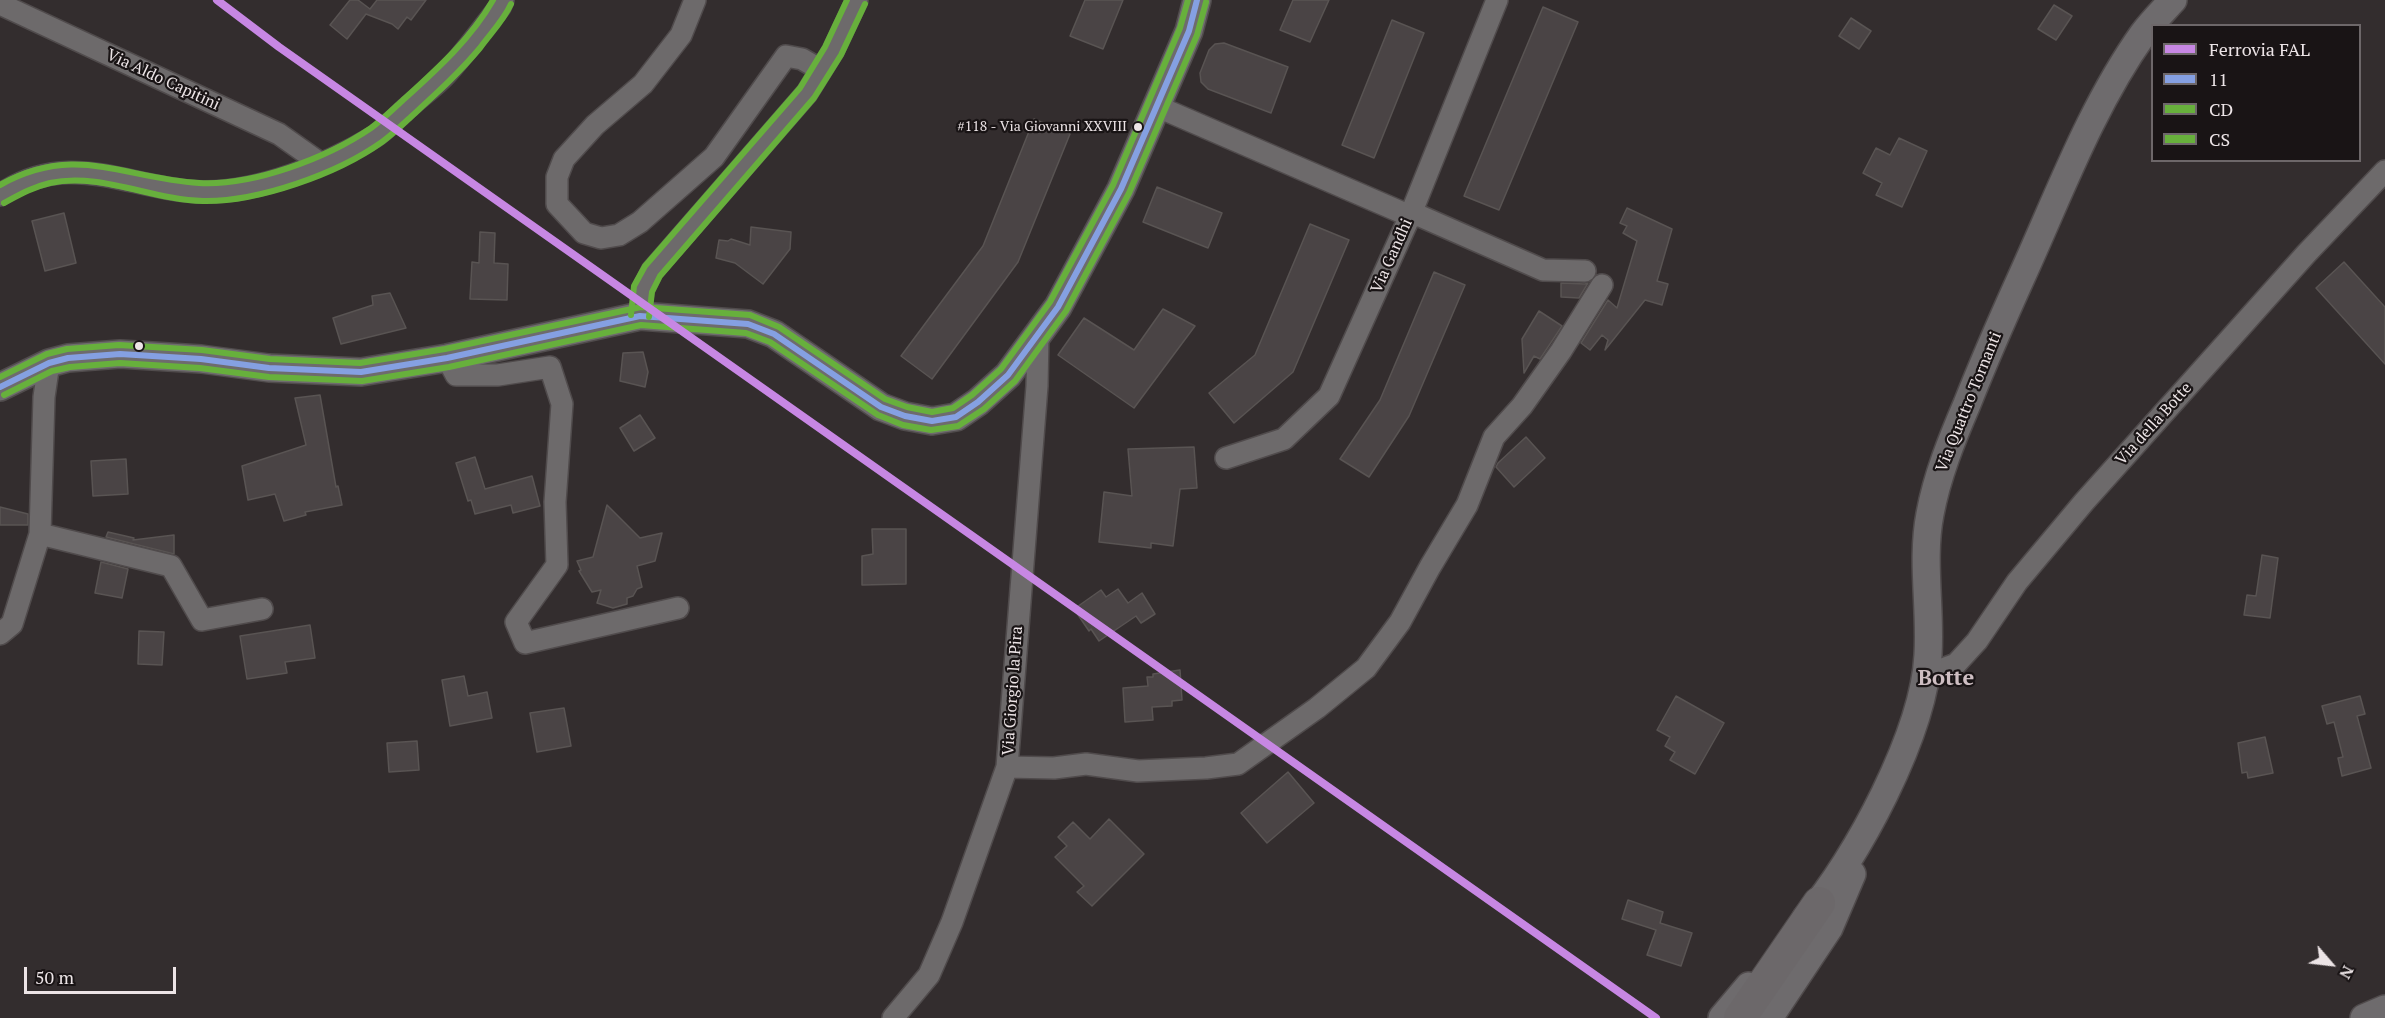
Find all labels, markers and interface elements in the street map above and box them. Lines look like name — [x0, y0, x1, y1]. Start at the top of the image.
legend — [2151, 24, 2361, 162]
text: Ferrovia FAL — [2209, 37, 2310, 61]
street label: Via Aldo Capitini — [103, 45, 223, 115]
text: 11 — [2209, 67, 2228, 91]
text: CD — [2209, 97, 2233, 121]
place label: #118 - Via Giovanni XXVIII — [957, 119, 1127, 135]
marker: #118 - Via Giovanni XXVIII — [1132, 121, 1144, 133]
text: CS — [2209, 127, 2230, 151]
street label: Via Gandhi — [1367, 216, 1417, 296]
street label: Via Quattro Tornanti — [1932, 329, 2006, 475]
unlabelled marker — [133, 340, 145, 352]
street label: Via della Botte — [2112, 379, 2196, 469]
street label: Via Giorgio la Pira — [999, 626, 1027, 756]
district label: Botte — [1918, 666, 1974, 692]
north arrow — [2301, 934, 2361, 994]
scale bar — [27, 955, 178, 993]
text: N — [2334, 962, 2359, 983]
text: 50 m — [35, 965, 74, 989]

